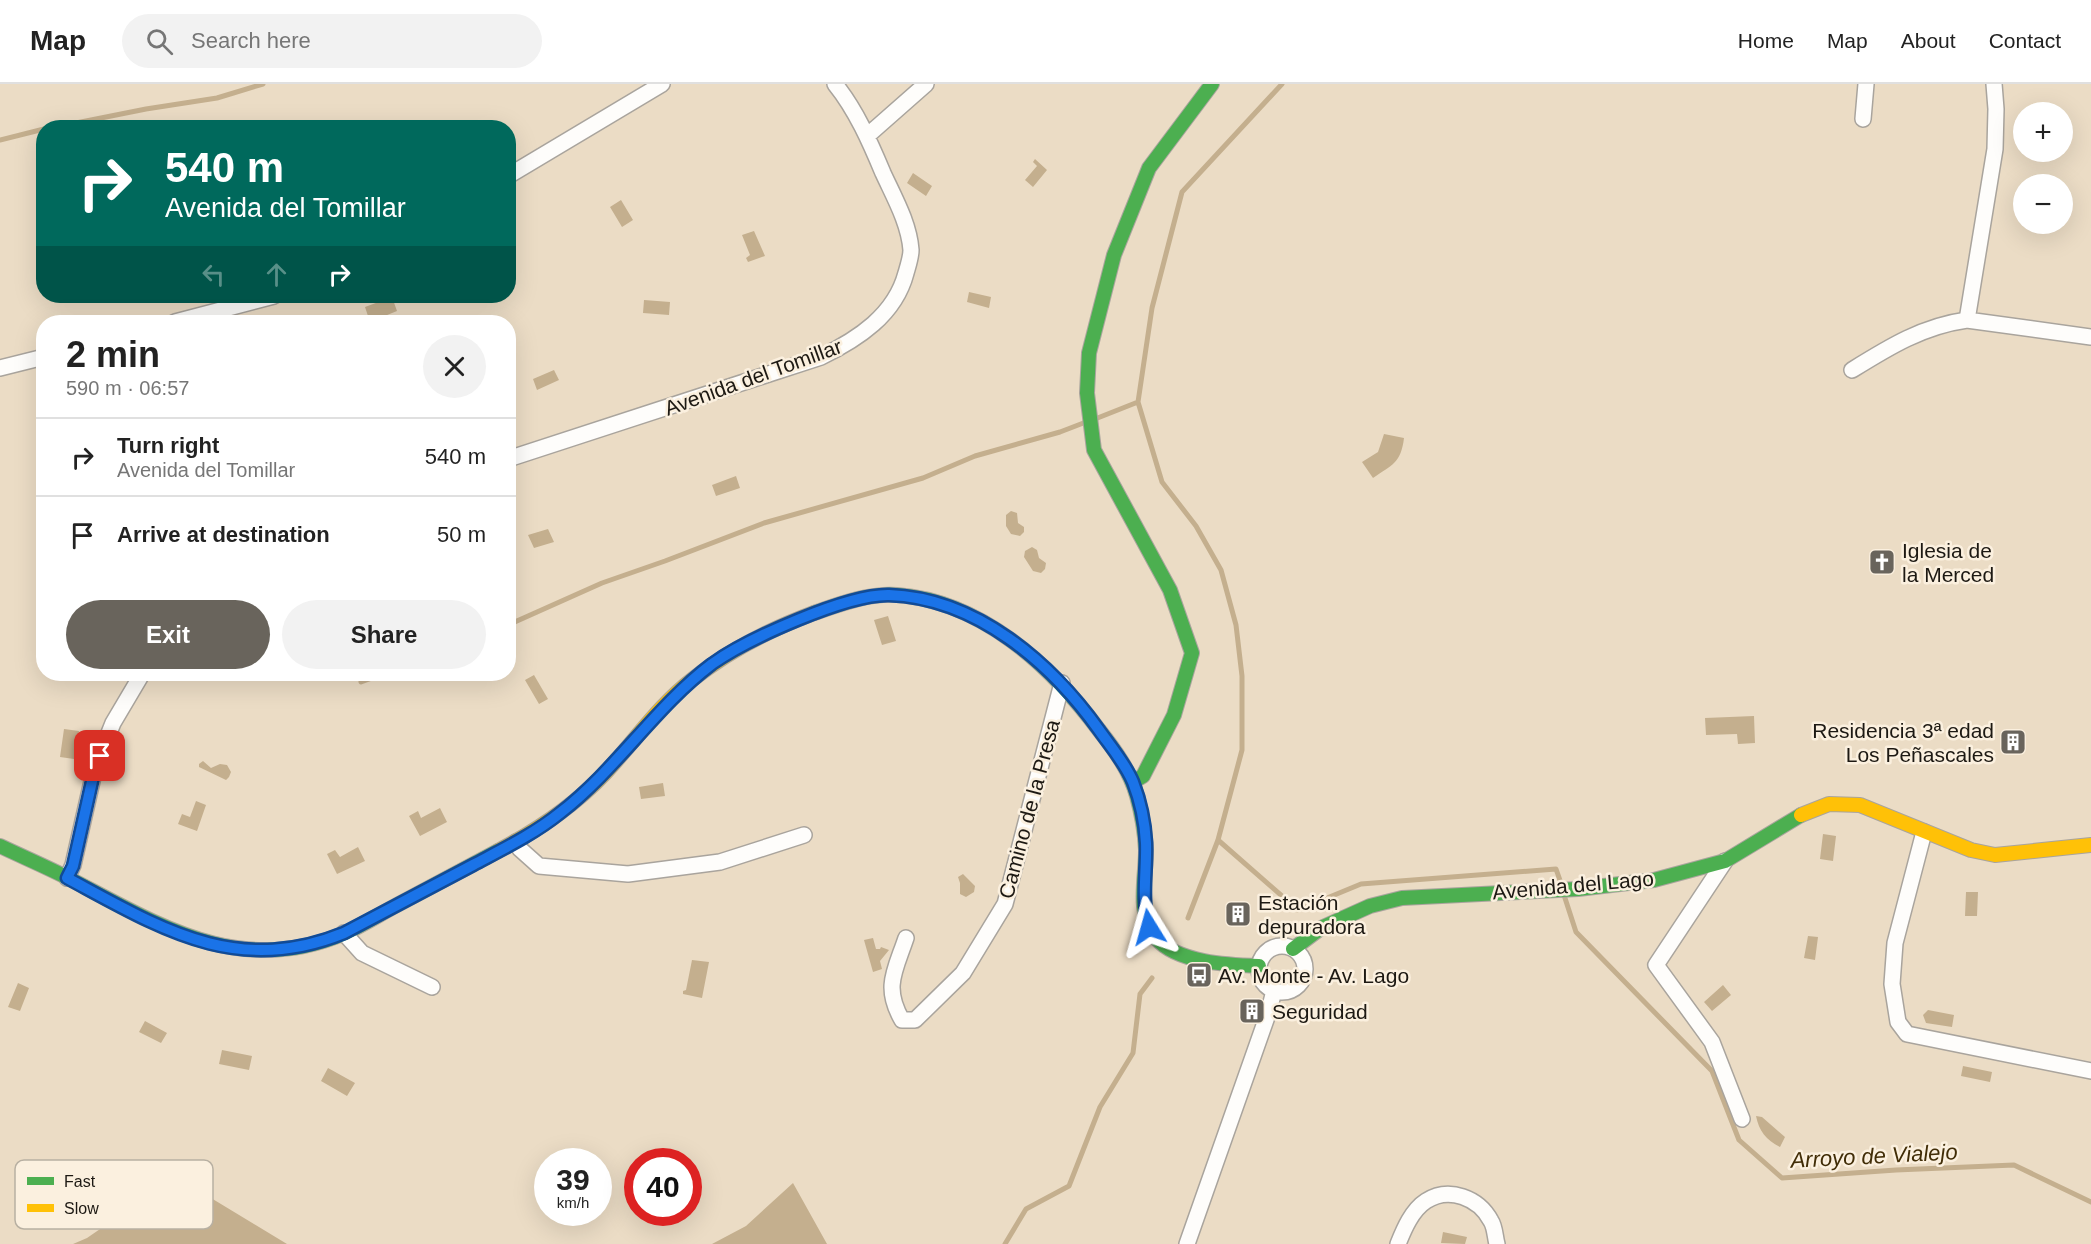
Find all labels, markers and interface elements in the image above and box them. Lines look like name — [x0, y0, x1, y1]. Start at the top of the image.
search box — [122, 14, 542, 68]
text: Map — [30, 25, 86, 56]
icon: search — [143, 25, 176, 58]
text: Search here — [191, 28, 311, 53]
text: Home — [1738, 29, 1794, 52]
text: Map — [1827, 29, 1868, 52]
text: About — [1901, 29, 1956, 52]
text: Contact — [1989, 29, 2061, 52]
map controls — [2013, 102, 2073, 234]
button: + — [2013, 102, 2073, 162]
icon: right — [66, 144, 144, 222]
text: 540 m — [165, 144, 284, 191]
button: − — [2013, 174, 2073, 234]
text: Avenida del Tomillar — [165, 193, 406, 223]
icon: left — [197, 258, 230, 291]
icon: ahead — [260, 258, 293, 291]
icon: right — [323, 258, 356, 291]
text: 2 min — [66, 334, 160, 375]
street label: Avenida del Tomillar — [661, 334, 845, 420]
button: close — [423, 335, 486, 398]
text: 590 m · 06:57 — [66, 377, 189, 399]
text: Turn right — [117, 433, 219, 458]
icon: right — [66, 441, 99, 474]
text: 540 m — [425, 444, 486, 469]
text: Avenida del Tomillar — [117, 459, 295, 481]
icon: arrive — [66, 519, 99, 552]
text: Arrive at destination — [117, 522, 330, 547]
text: 50 m — [437, 522, 486, 547]
place label: Iglesia de la Merced — [1902, 539, 1994, 586]
church icon: Iglesia de la Merced — [1867, 547, 1897, 577]
button: Exit — [66, 600, 270, 669]
button: Share — [282, 600, 486, 669]
street label: Camino de la Presa — [994, 717, 1064, 901]
place label: Residencia 3ª edad Los Peñascales — [1812, 719, 1994, 766]
building icon: Residencia 3ª edad Los Peñascales — [1998, 727, 2028, 757]
pin — [74, 730, 125, 781]
icon: arrive — [83, 739, 116, 772]
street label: Avenida del Lago — [1491, 866, 1655, 904]
place label: Estación depuradora — [1258, 891, 1366, 938]
position arrow — [1117, 895, 1181, 959]
building icon: Estación depuradora — [1223, 899, 1253, 929]
bus stop icon: Av. Monte - Av. Lago — [1184, 960, 1214, 990]
place label: Av. Monte - Av. Lago — [1218, 964, 1409, 987]
building icon: Seguridad — [1237, 996, 1267, 1026]
place label: Seguridad — [1272, 1000, 1368, 1023]
water label: Arroyo de Vialejo — [1788, 1139, 1958, 1173]
speed limit sign: 40 — [624, 1148, 702, 1226]
legend — [15, 1160, 213, 1229]
text: 39 — [556, 1163, 590, 1196]
text: Fast — [64, 1173, 96, 1190]
text: km/h — [557, 1194, 589, 1211]
text: Slow — [64, 1200, 99, 1217]

